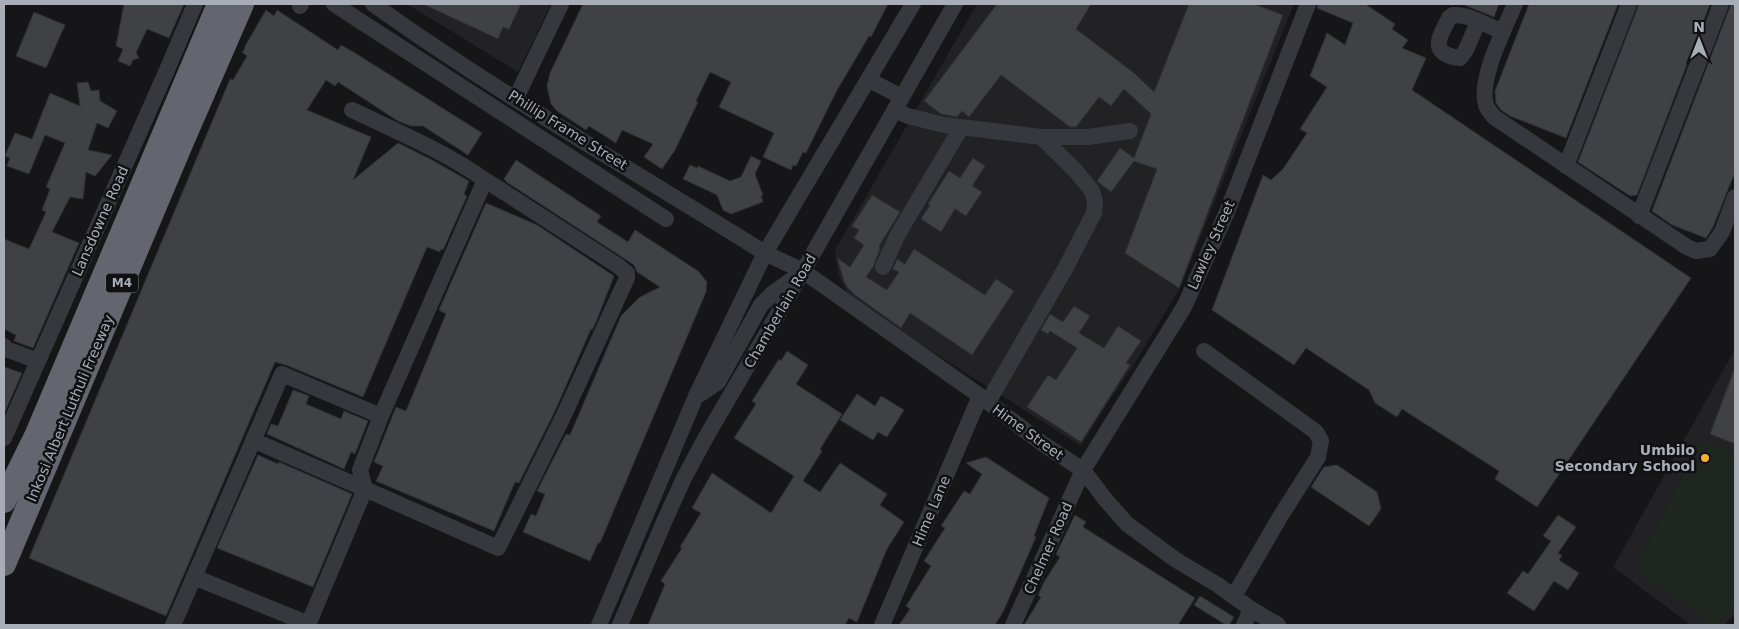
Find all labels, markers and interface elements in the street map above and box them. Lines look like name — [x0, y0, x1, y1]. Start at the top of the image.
north arrow — [1674, 15, 1724, 65]
text: N — [1693, 19, 1705, 35]
street label: Phillip Frame Street — [506, 87, 631, 173]
street label: Lansdowne Road — [69, 164, 131, 278]
street label: Lawley Street — [1184, 198, 1238, 292]
street label: Chamberlain Road — [741, 251, 819, 371]
road number: M4 — [106, 274, 138, 292]
street label: Inkosi Albert Luthuli Freeway — [23, 312, 117, 504]
street label: Hime Street — [989, 401, 1067, 463]
place label: Umbilo Secondary School — [1555, 442, 1695, 474]
marker: Umbilo Secondary School — [1699, 452, 1711, 464]
street label: Hime Lane — [909, 473, 953, 549]
street label: Chelmer Road — [1021, 500, 1075, 596]

